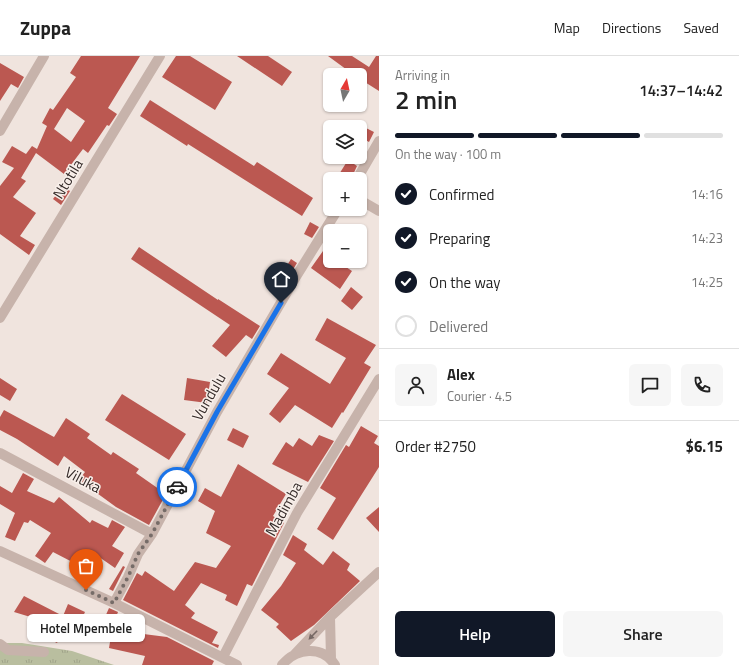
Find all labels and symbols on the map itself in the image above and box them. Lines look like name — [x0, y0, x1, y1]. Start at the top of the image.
north arrow — [323, 68, 367, 112]
street label: Ntotila — [47, 154, 89, 203]
pin — [264, 262, 298, 303]
street label: Vundulu — [186, 369, 231, 425]
street label: Viluka — [61, 460, 106, 499]
courier — [157, 467, 197, 507]
street label: Madimba — [259, 477, 308, 540]
pin — [69, 549, 103, 590]
callout: Hotel Mpembele — [27, 614, 145, 642]
one-way arrow — [308, 630, 317, 640]

